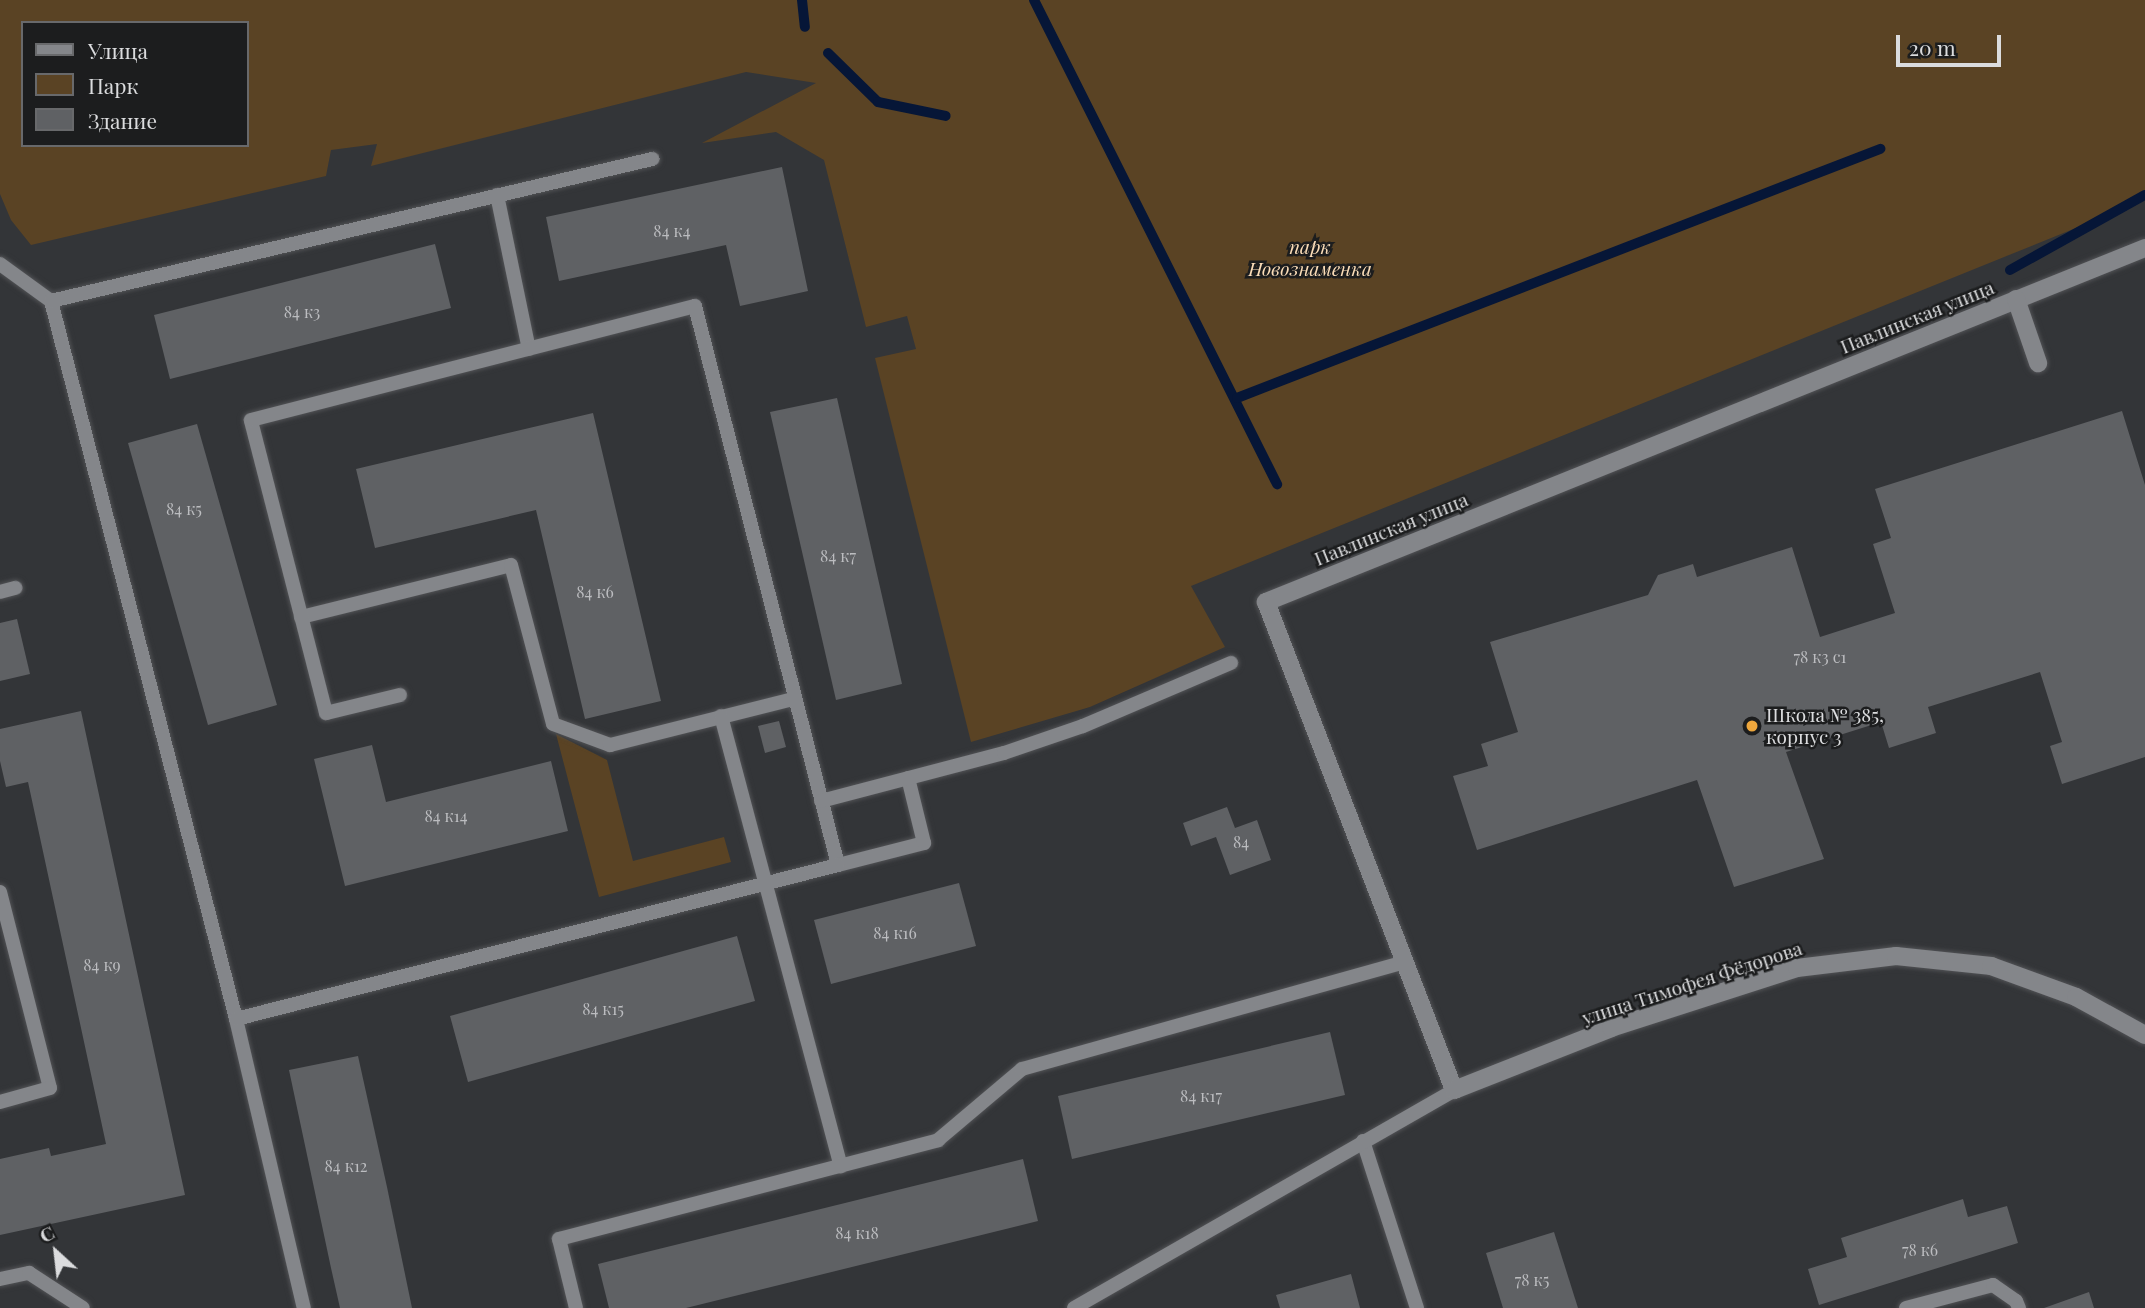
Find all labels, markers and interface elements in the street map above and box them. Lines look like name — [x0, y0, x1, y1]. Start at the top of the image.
legend — [21, 21, 248, 147]
scale bar — [1900, 21, 2005, 65]
text: 20 m — [1909, 33, 1956, 61]
text: Улица — [88, 36, 148, 64]
text: Парк — [88, 71, 138, 99]
text: Здание — [88, 106, 157, 134]
house number: 84 к4 — [653, 221, 691, 241]
park label: парк Новознаменка — [1248, 236, 1372, 280]
street label: Павлинская улица — [1837, 276, 1997, 358]
house number: 84 к3 — [284, 302, 320, 322]
street label: Павлинская улица — [1311, 488, 1471, 570]
house number: 84 к5 — [166, 499, 202, 519]
house number: 84 к7 — [820, 546, 856, 566]
house number: 84 к6 — [576, 582, 614, 602]
house number: 78 к3 с1 — [1794, 647, 1846, 667]
place label: Школа № 385, корпус 3 — [1766, 704, 1884, 748]
marker: Школа № 385, корпус 3 — [1744, 718, 1760, 734]
house number: 84 к14 — [424, 806, 468, 826]
house number: 84 — [1233, 832, 1249, 852]
house number: 84 к16 — [873, 923, 917, 943]
street label: улица Тимофея Фёдорова — [1579, 937, 1805, 1029]
house number: 84 к9 — [83, 955, 121, 975]
house number: 84 к15 — [582, 999, 624, 1019]
house number: 84 к17 — [1180, 1086, 1222, 1106]
house number: 84 к12 — [325, 1156, 367, 1176]
north arrow — [21, 1217, 91, 1287]
text: С — [35, 1219, 58, 1248]
house number: 84 к18 — [835, 1223, 879, 1243]
house number: 78 к6 — [1902, 1240, 1938, 1260]
house number: 78 к5 — [1515, 1270, 1549, 1290]

